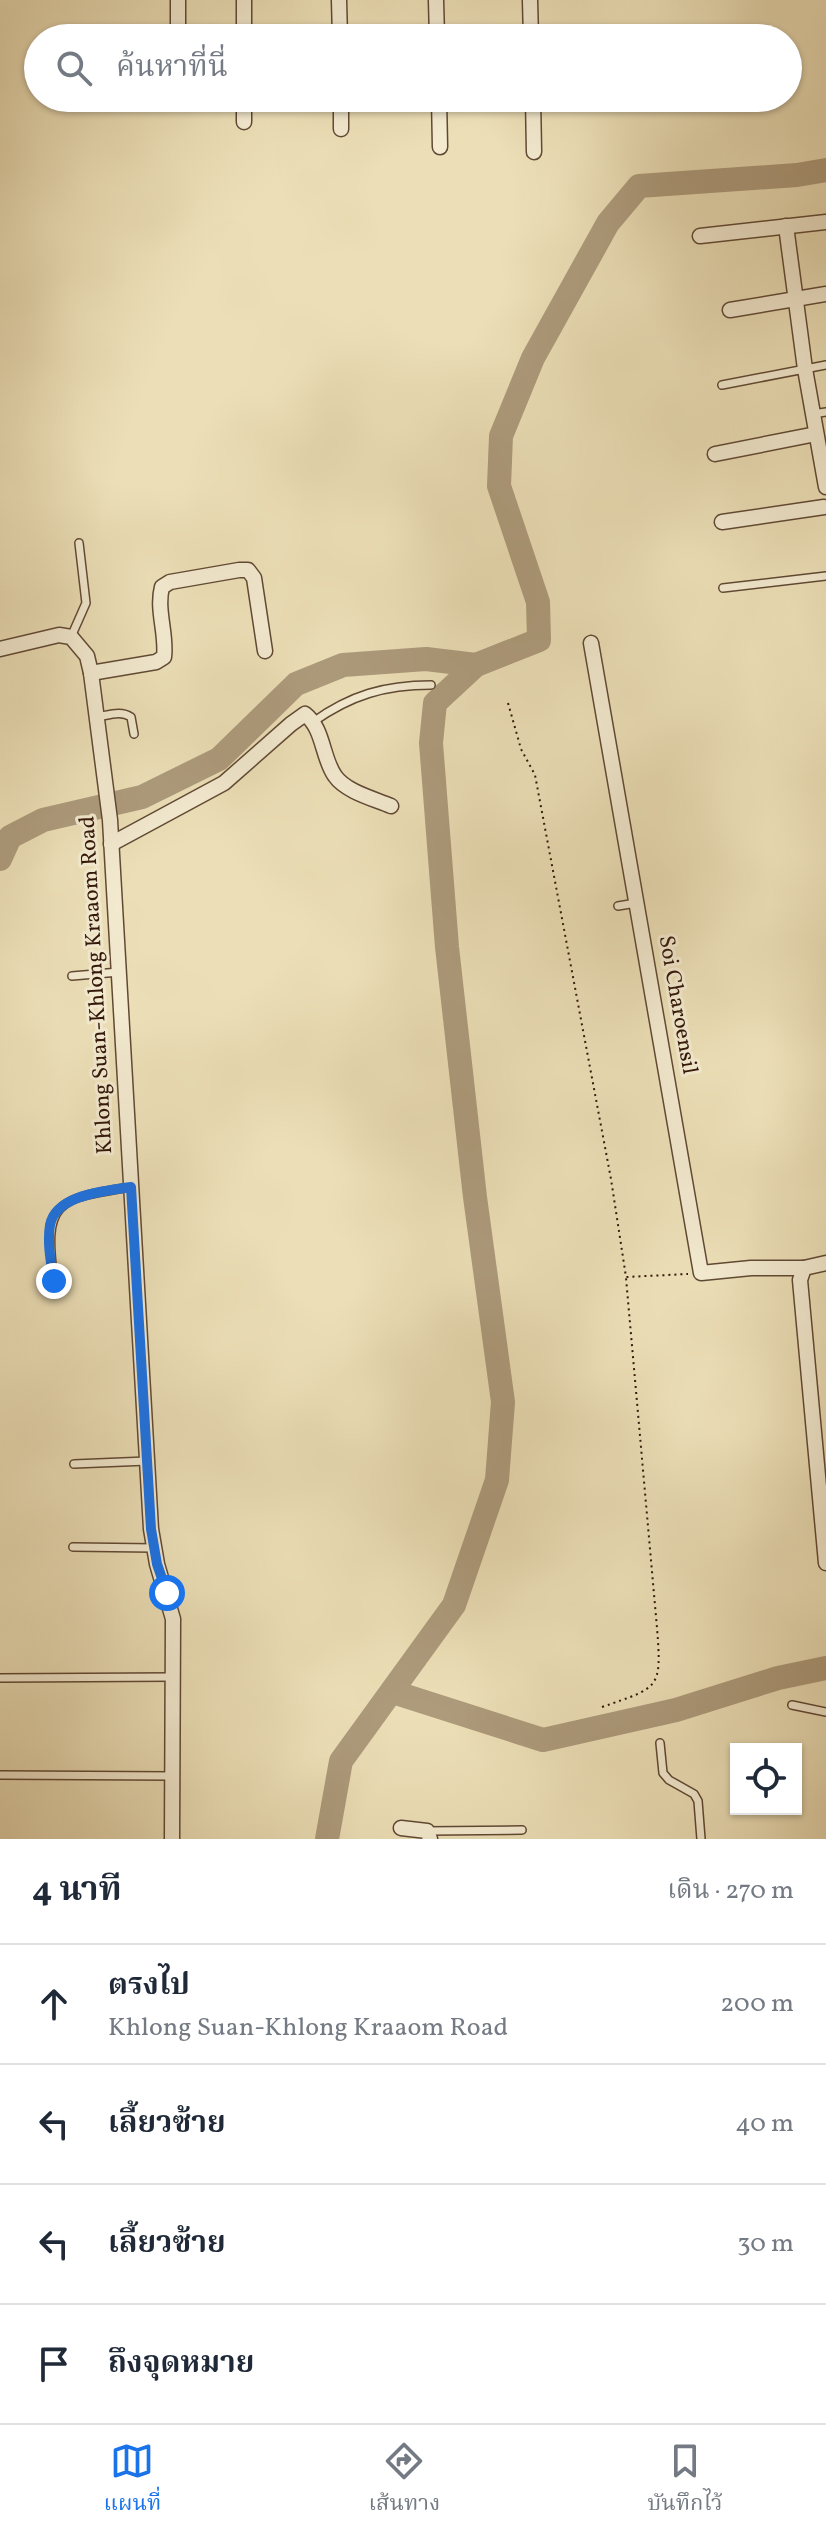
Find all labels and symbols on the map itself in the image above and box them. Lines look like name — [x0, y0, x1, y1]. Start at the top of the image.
street label: Khlong Suan-Khlong Kraaom Road — [73, 815, 121, 1155]
street label: Soi Charoensil — [650, 933, 704, 1077]
route end — [36, 1263, 72, 1299]
route start — [149, 1575, 185, 1611]

